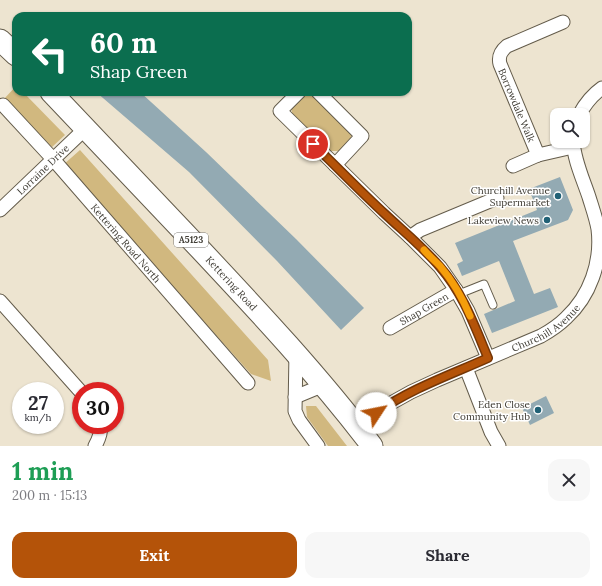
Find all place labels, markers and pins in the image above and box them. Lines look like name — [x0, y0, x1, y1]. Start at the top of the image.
pin — [296, 127, 330, 161]
place label: Churchill Avenue Supermarket — [471, 184, 551, 209]
marker: Churchill Avenue Supermarket — [553, 191, 563, 201]
place label: Lakeview News — [468, 214, 539, 227]
marker: Lakeview News — [542, 215, 552, 225]
place label: Eden Close Community Hub — [453, 398, 531, 423]
marker: Eden Close Community Hub — [533, 405, 543, 415]

